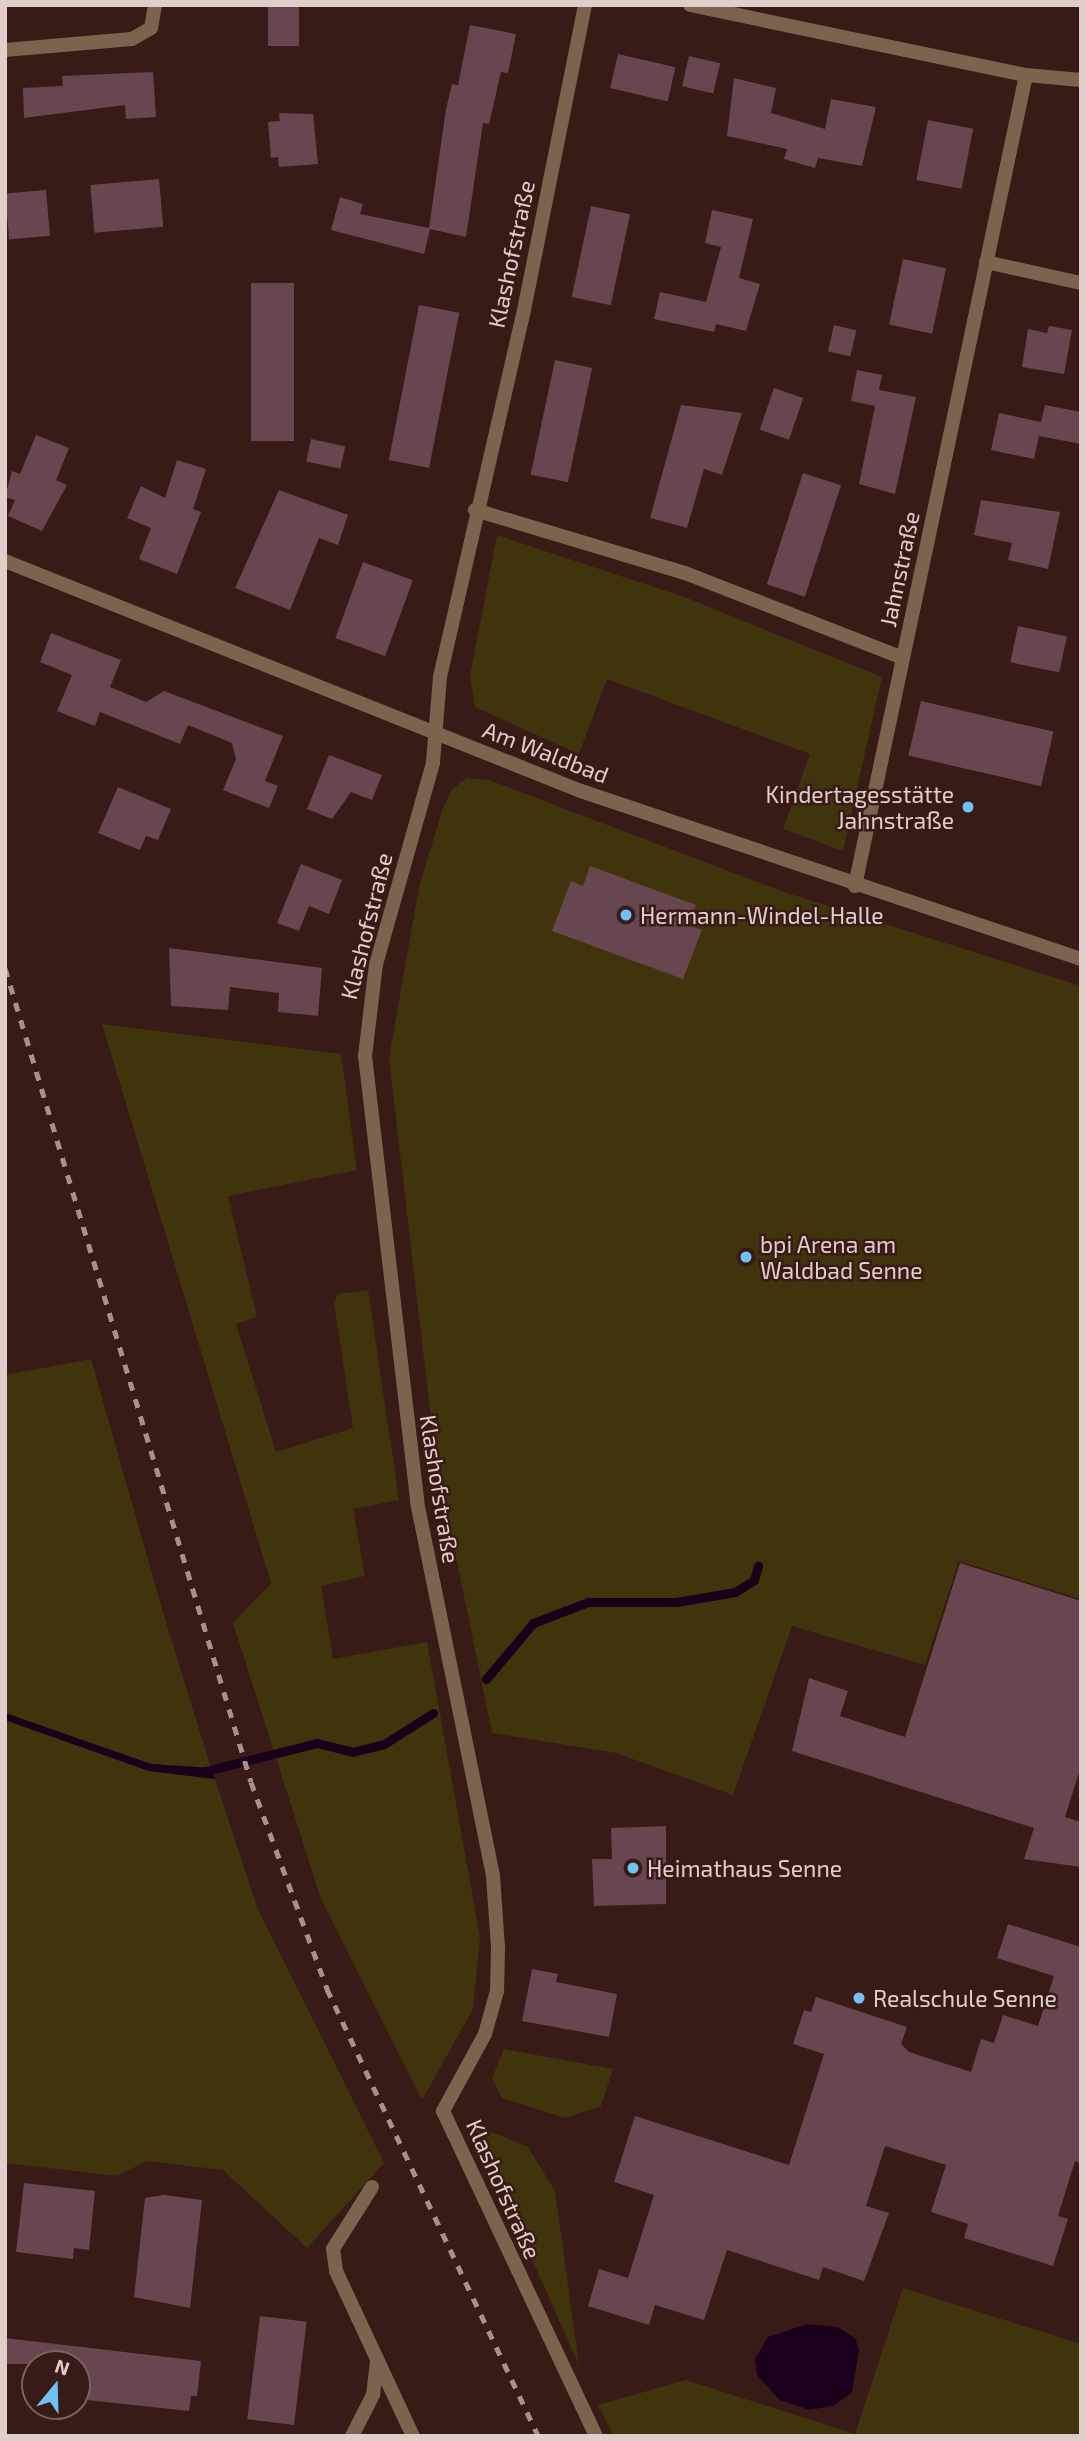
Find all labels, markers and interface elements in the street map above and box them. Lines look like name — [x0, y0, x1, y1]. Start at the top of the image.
street label: Klashofstraße — [482, 178, 540, 330]
street label: Jahnstraße — [873, 509, 925, 629]
street label: Am Waldbad — [479, 715, 613, 789]
place label: Kindertagesstätte Jahnstraße — [765, 780, 954, 834]
marker: Kindertagesstätte Jahnstraße — [960, 799, 976, 815]
street label: Klashofstraße — [334, 850, 398, 1002]
place label: Hermann-Windel-Halle — [640, 901, 884, 929]
marker: Hermann-Windel-Halle — [618, 907, 634, 923]
place label: bpi Arena am Waldbad Senne — [760, 1230, 923, 1284]
marker: bpi Arena am Waldbad Senne — [738, 1249, 754, 1265]
street label: Klashofstraße — [415, 1413, 465, 1565]
place label: Heimathaus Senne — [647, 1854, 842, 1882]
marker: Heimathaus Senne — [625, 1860, 641, 1876]
place label: Realschule Senne — [873, 1984, 1057, 2012]
marker: Realschule Senne — [851, 1990, 867, 2006]
street label: Klashofstraße — [461, 2115, 547, 2263]
north arrow — [21, 2350, 91, 2420]
text: N — [52, 2353, 73, 2380]

